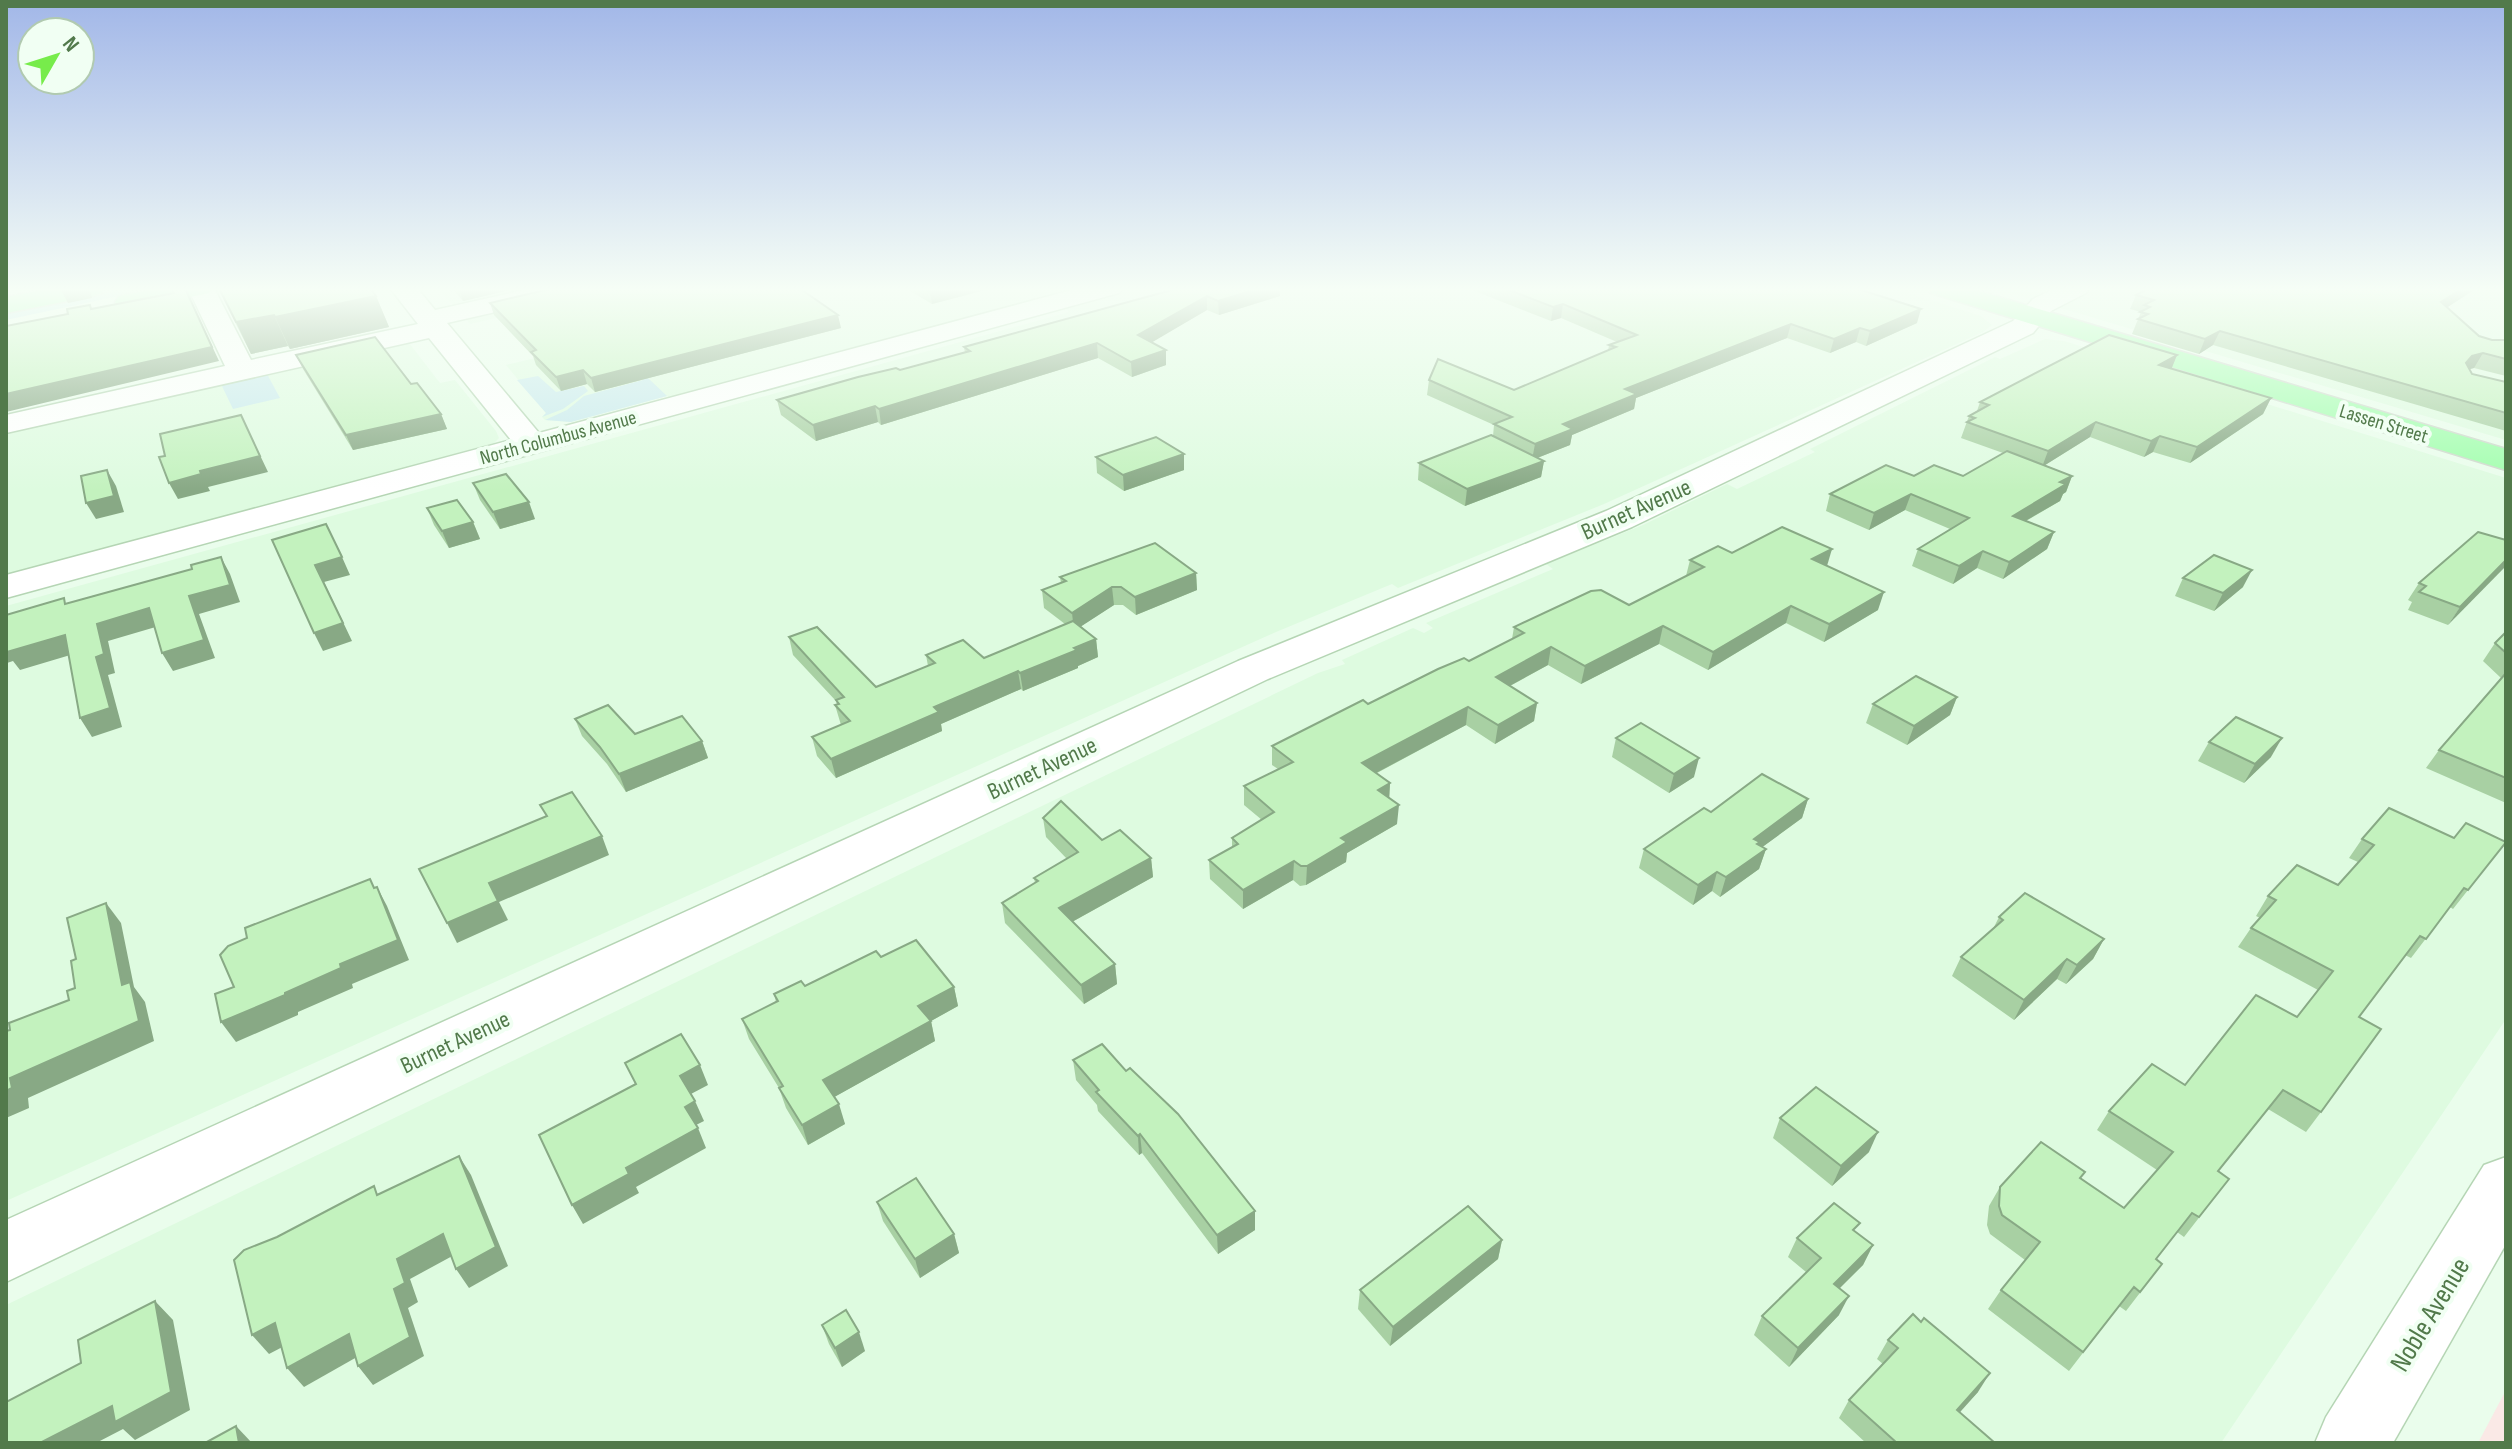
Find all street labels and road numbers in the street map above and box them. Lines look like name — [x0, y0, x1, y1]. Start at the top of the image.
street label: Lassen Street — [2337, 399, 2431, 449]
street label: North Columbus Avenue — [477, 406, 639, 470]
street label: Burnet Avenue — [1577, 472, 1696, 547]
street label: Burnet Avenue — [983, 731, 1101, 806]
street label: Burnet Avenue — [396, 1005, 514, 1080]
street label: Noble Avenue — [2383, 1252, 2477, 1378]

